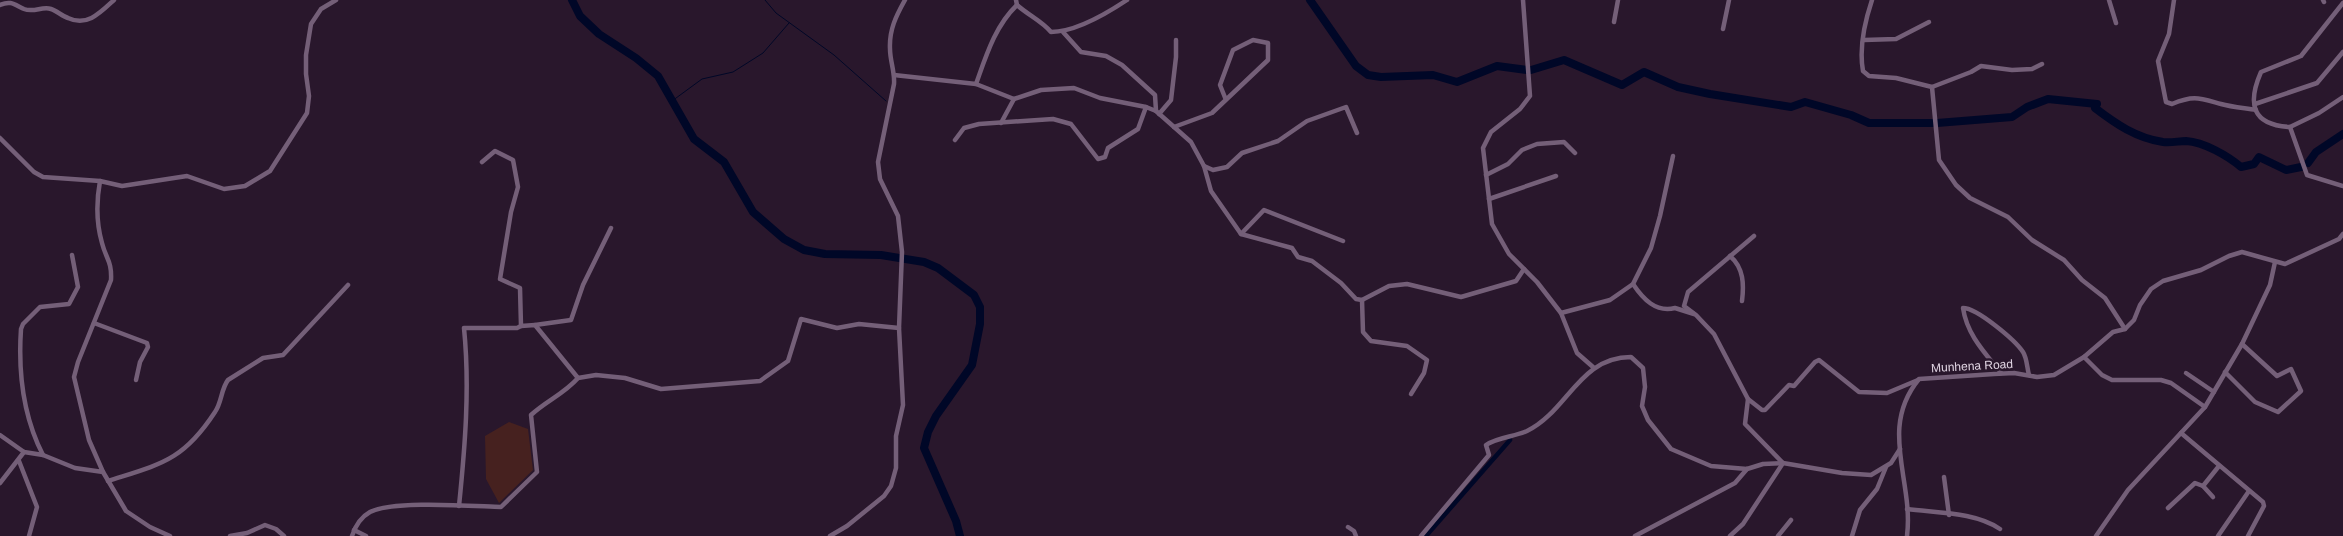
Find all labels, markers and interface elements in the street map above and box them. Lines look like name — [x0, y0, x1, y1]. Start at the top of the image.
street label: Munhena Road — [1931, 357, 2013, 375]

